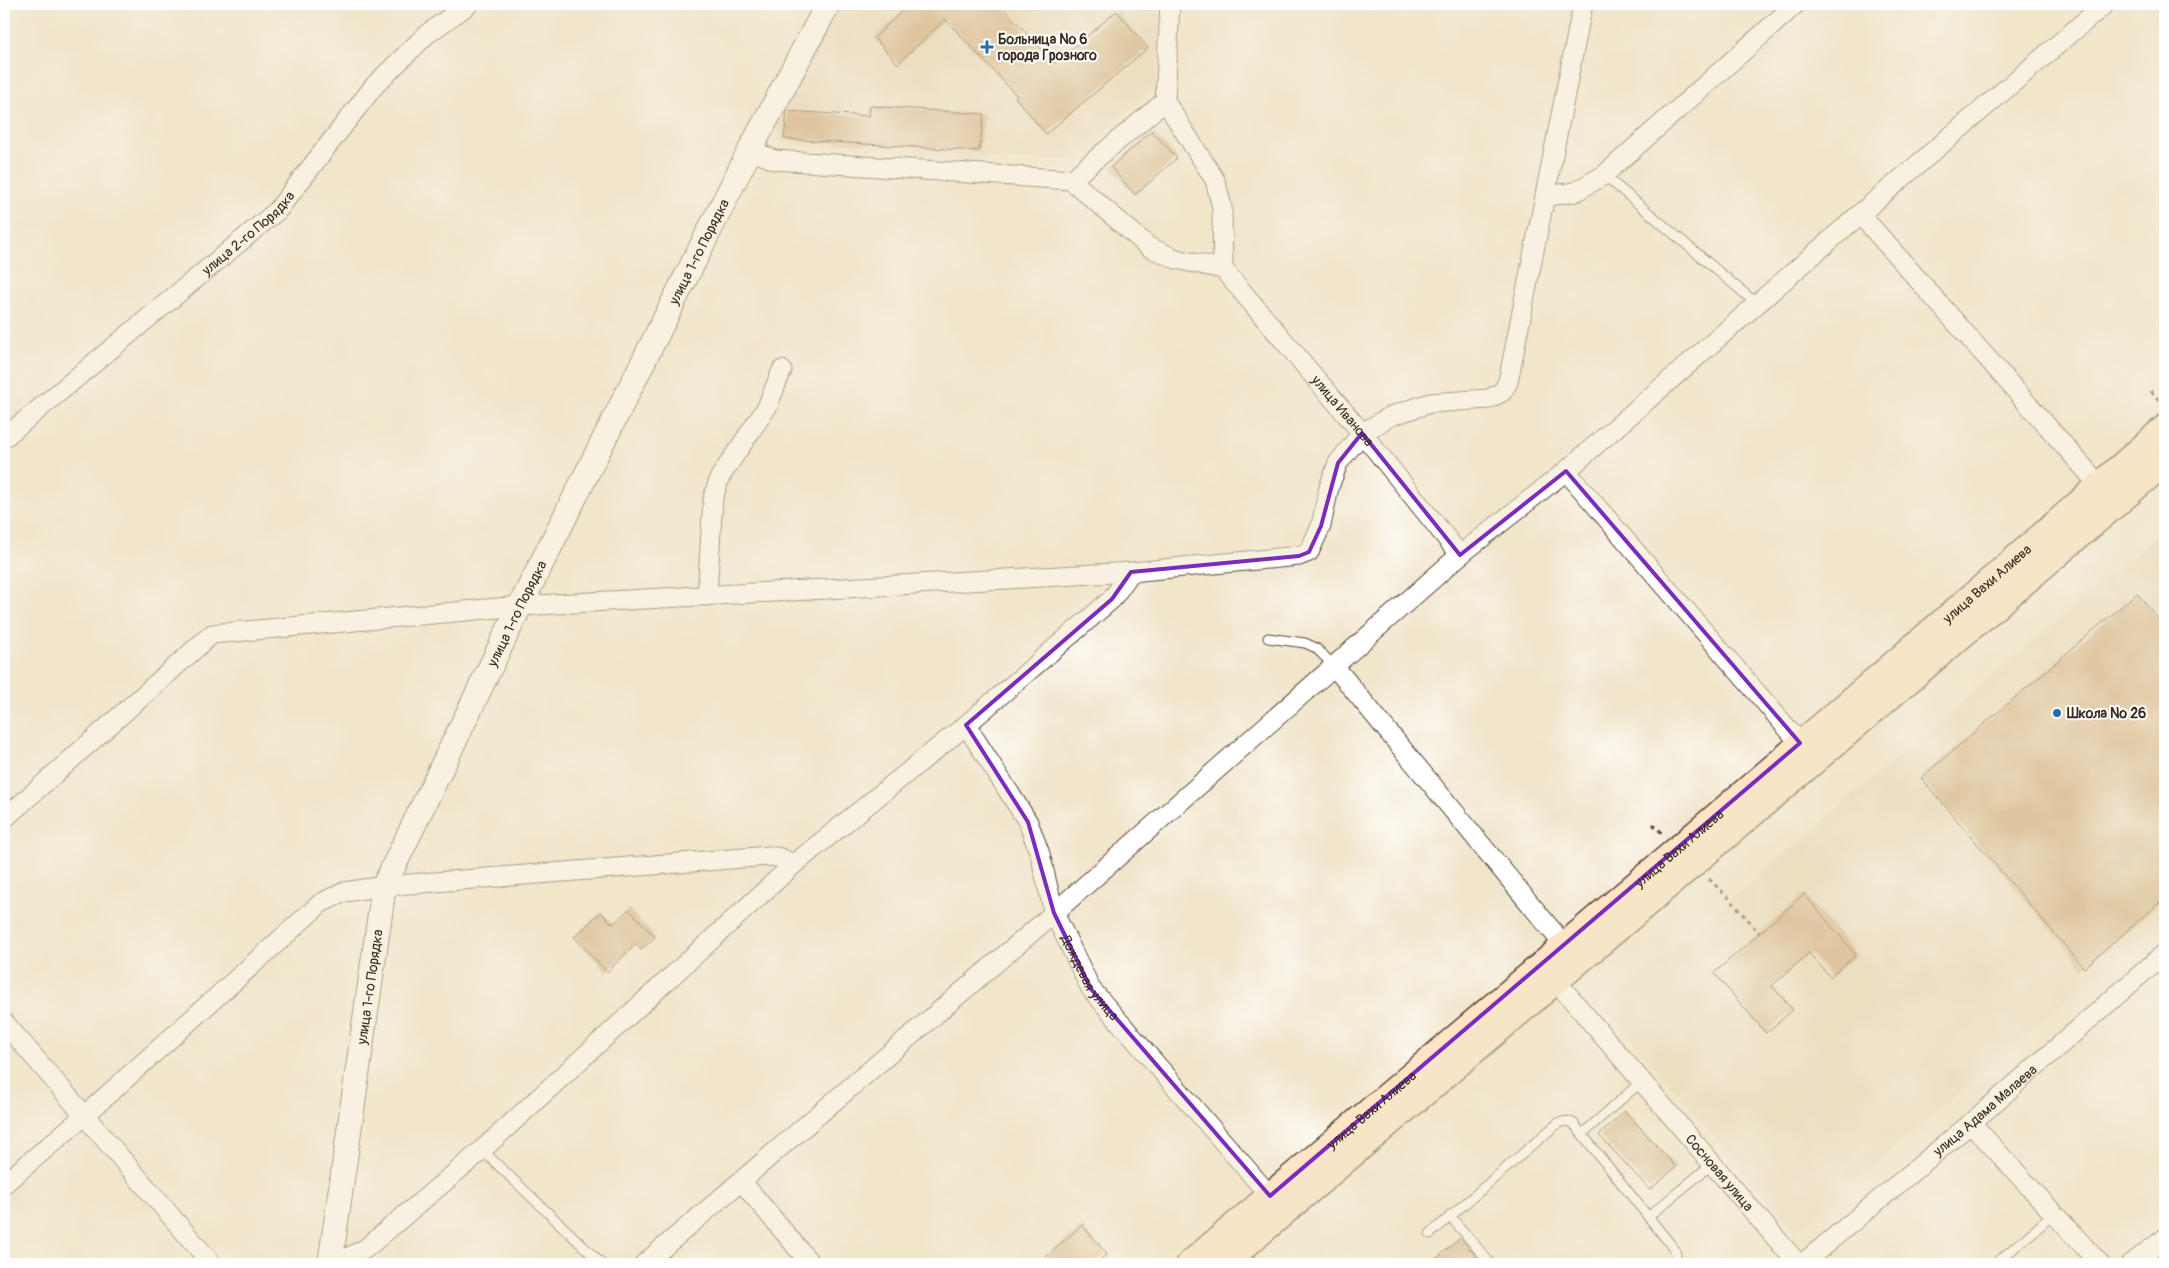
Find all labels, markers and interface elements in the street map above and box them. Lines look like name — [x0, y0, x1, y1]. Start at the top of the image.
place label: Больница № 6 города Грозного — [997, 31, 1097, 64]
marker: Больница № 6 города Грозного — [980, 40, 994, 54]
street label: улица 2-го Порядка — [198, 188, 298, 279]
street label: улица 1-го Порядка — [665, 196, 733, 308]
street label: улица Иванова — [1307, 371, 1377, 450]
street label: улица Вахи Алиева — [1939, 541, 2035, 628]
street label: улица 1-го Порядка — [483, 558, 551, 670]
place label: Школа № 26 — [2066, 705, 2146, 722]
marker: Школа № 26 — [2051, 707, 2063, 719]
street label: улица Вахи Алиева — [1631, 806, 1727, 892]
street label: улица 1-го Порядка — [353, 928, 387, 1047]
street label: Дождевая улица — [1056, 931, 1122, 1024]
street label: улица Адама Малаева — [1929, 1061, 2041, 1161]
street label: улица Вахи Алиева — [1323, 1067, 1420, 1153]
street label: Сосновая улица — [1682, 1131, 1757, 1215]

